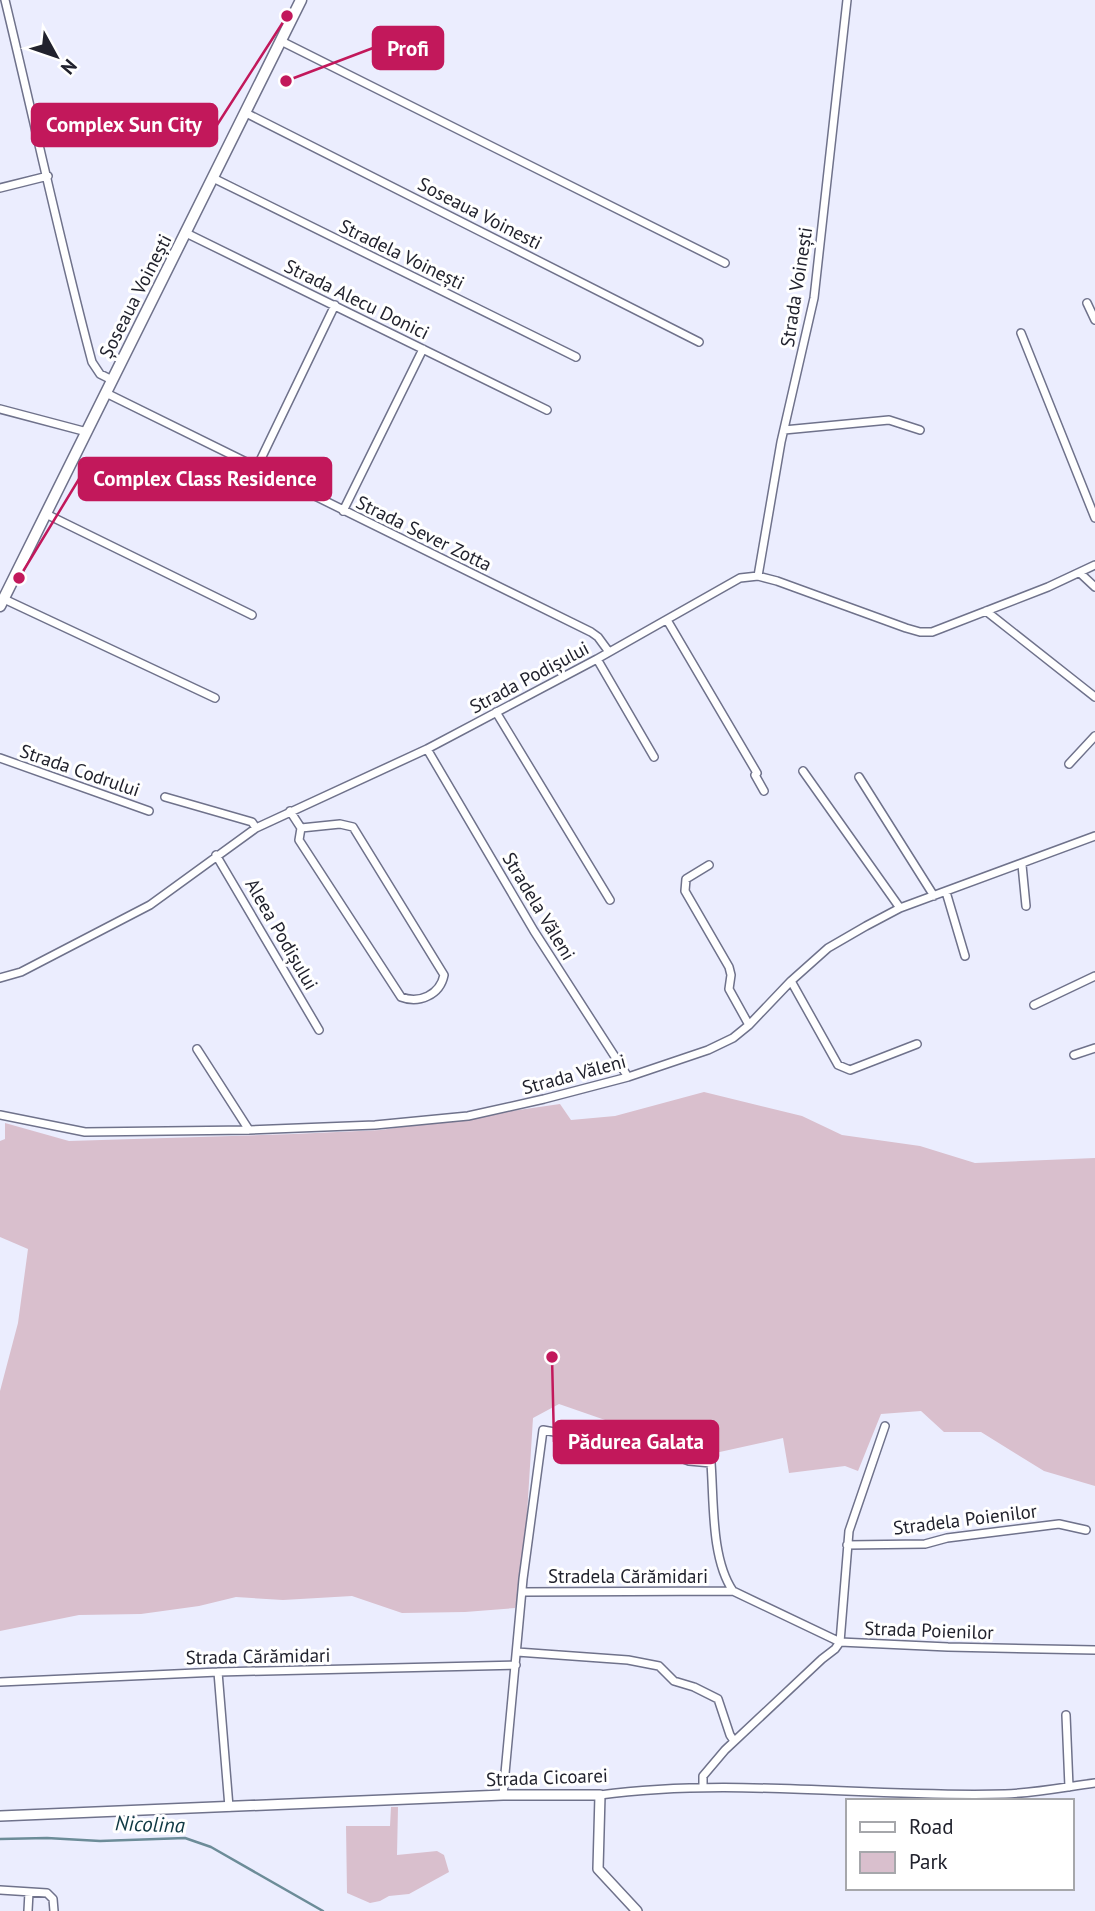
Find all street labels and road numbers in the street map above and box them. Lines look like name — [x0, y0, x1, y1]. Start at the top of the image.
street label: Soseaua Voinesti — [414, 171, 546, 255]
street label: Stradela Voinești — [335, 213, 469, 295]
street label: Strada Voinești — [775, 225, 817, 349]
street label: Șoseaua Voinești — [93, 230, 177, 362]
street label: Strada Alecu Donici — [281, 254, 433, 344]
street label: Strada Sever Zotta — [352, 490, 496, 576]
street label: Strada Podișului — [465, 635, 593, 719]
street label: Strada Codrului — [17, 738, 143, 802]
street label: Stradela Văleni — [497, 848, 581, 964]
street label: Aleea Podișului — [240, 874, 324, 994]
street label: Strada Văleni — [519, 1049, 629, 1099]
street label: Stradela Poienilor — [892, 1498, 1039, 1540]
street label: Stradela Cărămidari — [548, 1564, 708, 1588]
street label: Strada Poienilor — [864, 1616, 995, 1644]
street label: Strada Cărămidari — [185, 1643, 331, 1669]
street label: Strada Cicoarei — [486, 1763, 608, 1791]

